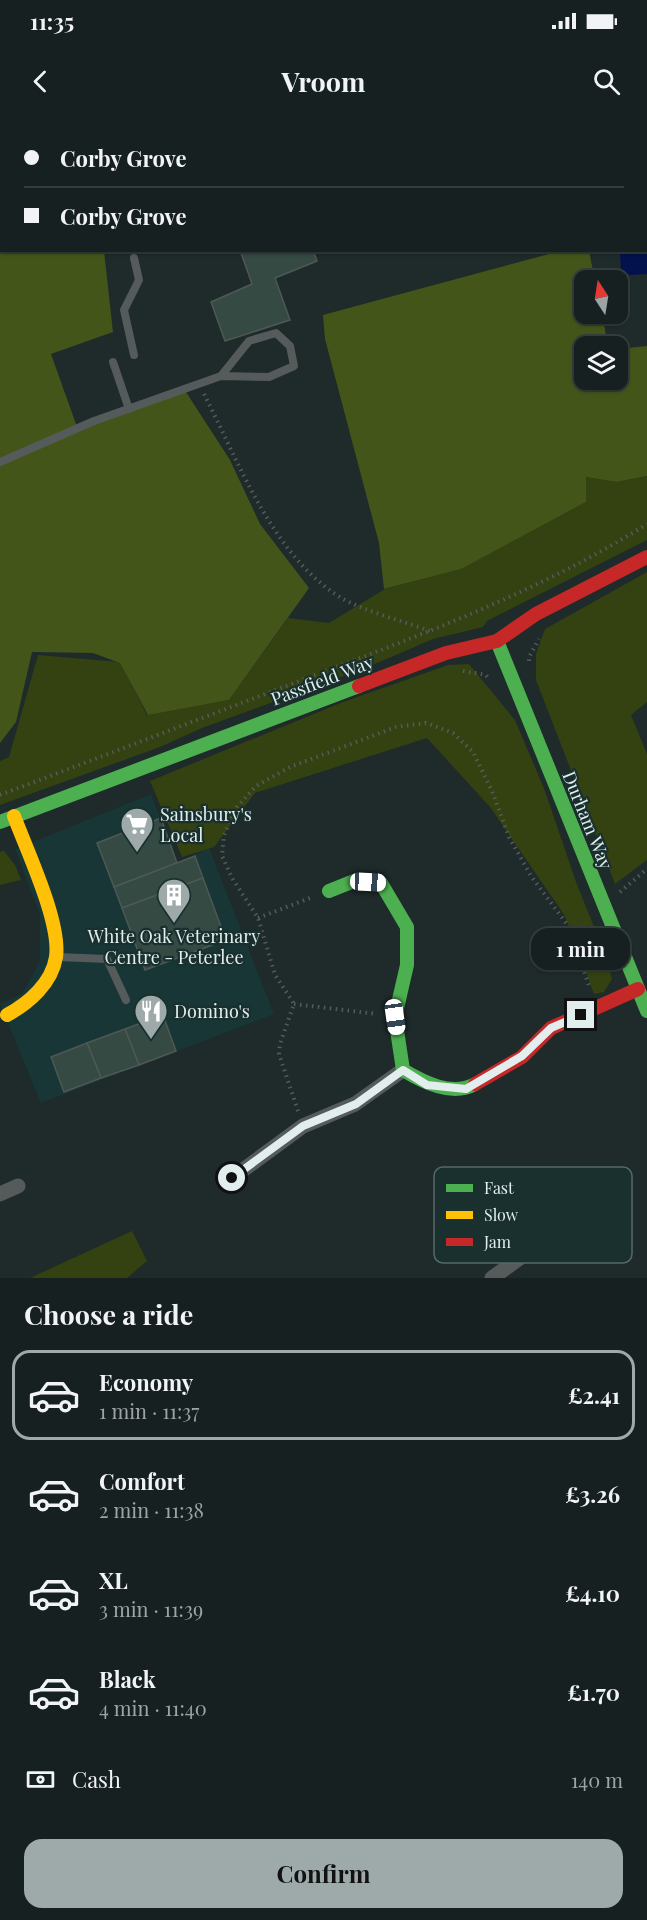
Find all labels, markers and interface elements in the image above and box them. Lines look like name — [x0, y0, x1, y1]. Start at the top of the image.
text: 11:35 — [30, 6, 74, 36]
text: Vroom — [281, 63, 366, 99]
icon: back — [24, 65, 57, 98]
icon: search — [590, 65, 623, 98]
text: Corby Grove — [60, 143, 187, 173]
text: Corby Grove — [60, 201, 187, 231]
north arrow — [574, 270, 628, 324]
map controls — [574, 270, 628, 390]
button: layers — [574, 336, 628, 390]
street label: Passfield Way — [267, 649, 377, 711]
street label: Durham Way — [557, 767, 619, 873]
place label: Sainsbury's Local — [160, 802, 252, 847]
supermarket icon: Sainsbury's Local — [119, 806, 155, 853]
car — [350, 872, 386, 892]
building icon: White Oak Veterinary Centre - Peterlee — [156, 877, 192, 924]
place label: White Oak Veterinary Centre - Peterlee — [87, 924, 260, 969]
callout: 1 min — [532, 928, 630, 970]
text: 1 min — [556, 935, 605, 962]
restaurant icon: Domino's — [133, 993, 169, 1040]
car — [384, 998, 406, 1036]
place label: Domino's — [174, 999, 250, 1023]
route end — [567, 1001, 594, 1028]
route start — [218, 1164, 245, 1191]
legend — [434, 1167, 632, 1263]
text: Fast — [484, 1177, 514, 1198]
text: Slow — [484, 1204, 519, 1225]
text: Jam — [483, 1231, 511, 1252]
text: Choose a ride — [24, 1296, 193, 1332]
text: Economy — [99, 1367, 193, 1397]
icon: car — [27, 1368, 81, 1422]
text: £2.41 — [568, 1380, 620, 1410]
text: 1 min · 11:37 — [99, 1397, 199, 1424]
text: Comfort — [99, 1466, 185, 1496]
icon: car — [27, 1467, 81, 1521]
text: £3.26 — [565, 1479, 620, 1509]
text: 2 min · 11:38 — [99, 1496, 204, 1523]
text: XL — [99, 1565, 128, 1595]
icon: car — [27, 1566, 81, 1620]
text: £4.10 — [565, 1578, 620, 1608]
text: 3 min · 11:39 — [99, 1595, 203, 1622]
text: Black — [99, 1664, 156, 1694]
icon: car — [27, 1665, 81, 1719]
text: £1.70 — [567, 1677, 620, 1707]
text: 4 min · 11:40 — [99, 1694, 207, 1721]
icon: cash — [24, 1763, 57, 1796]
text: Cash — [72, 1764, 121, 1794]
text: 140 m — [571, 1766, 623, 1793]
button: Confirm — [24, 1839, 623, 1908]

